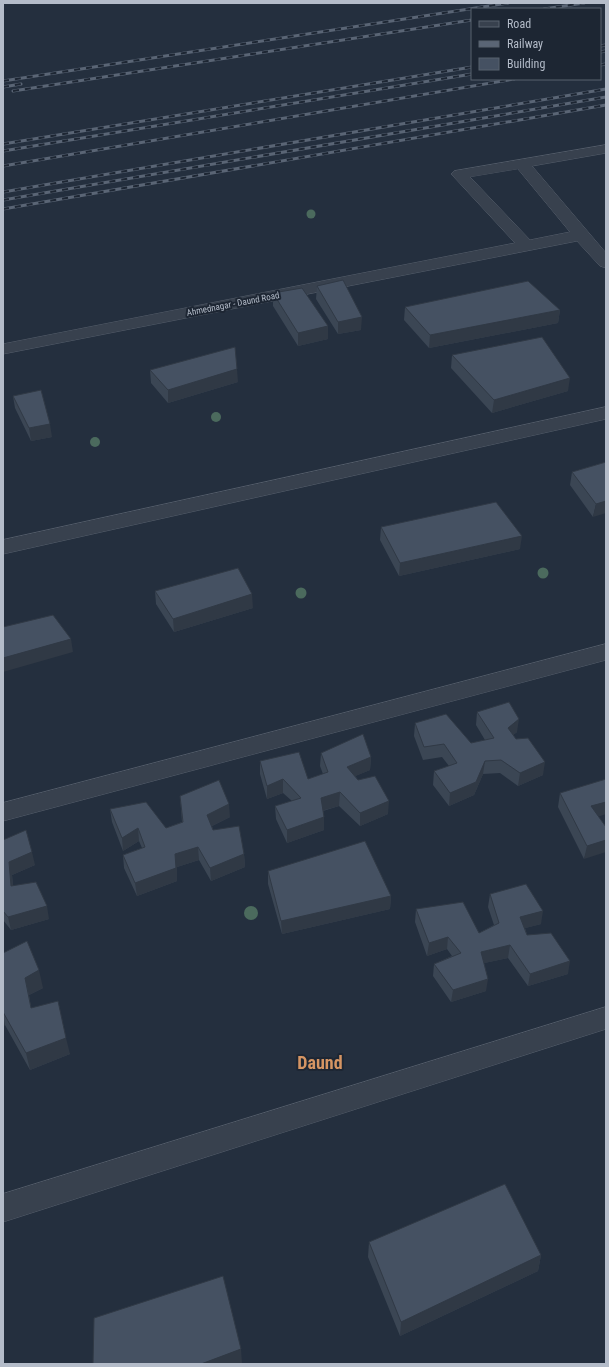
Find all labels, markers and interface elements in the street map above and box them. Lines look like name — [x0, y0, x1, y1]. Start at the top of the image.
legend — [471, 8, 601, 80]
text: Road — [507, 17, 531, 31]
text: Railway — [507, 37, 543, 51]
text: Building — [507, 57, 545, 71]
street label: Ahmednagar - Daund Road — [186, 290, 280, 318]
district label: Daund — [297, 1052, 343, 1073]

